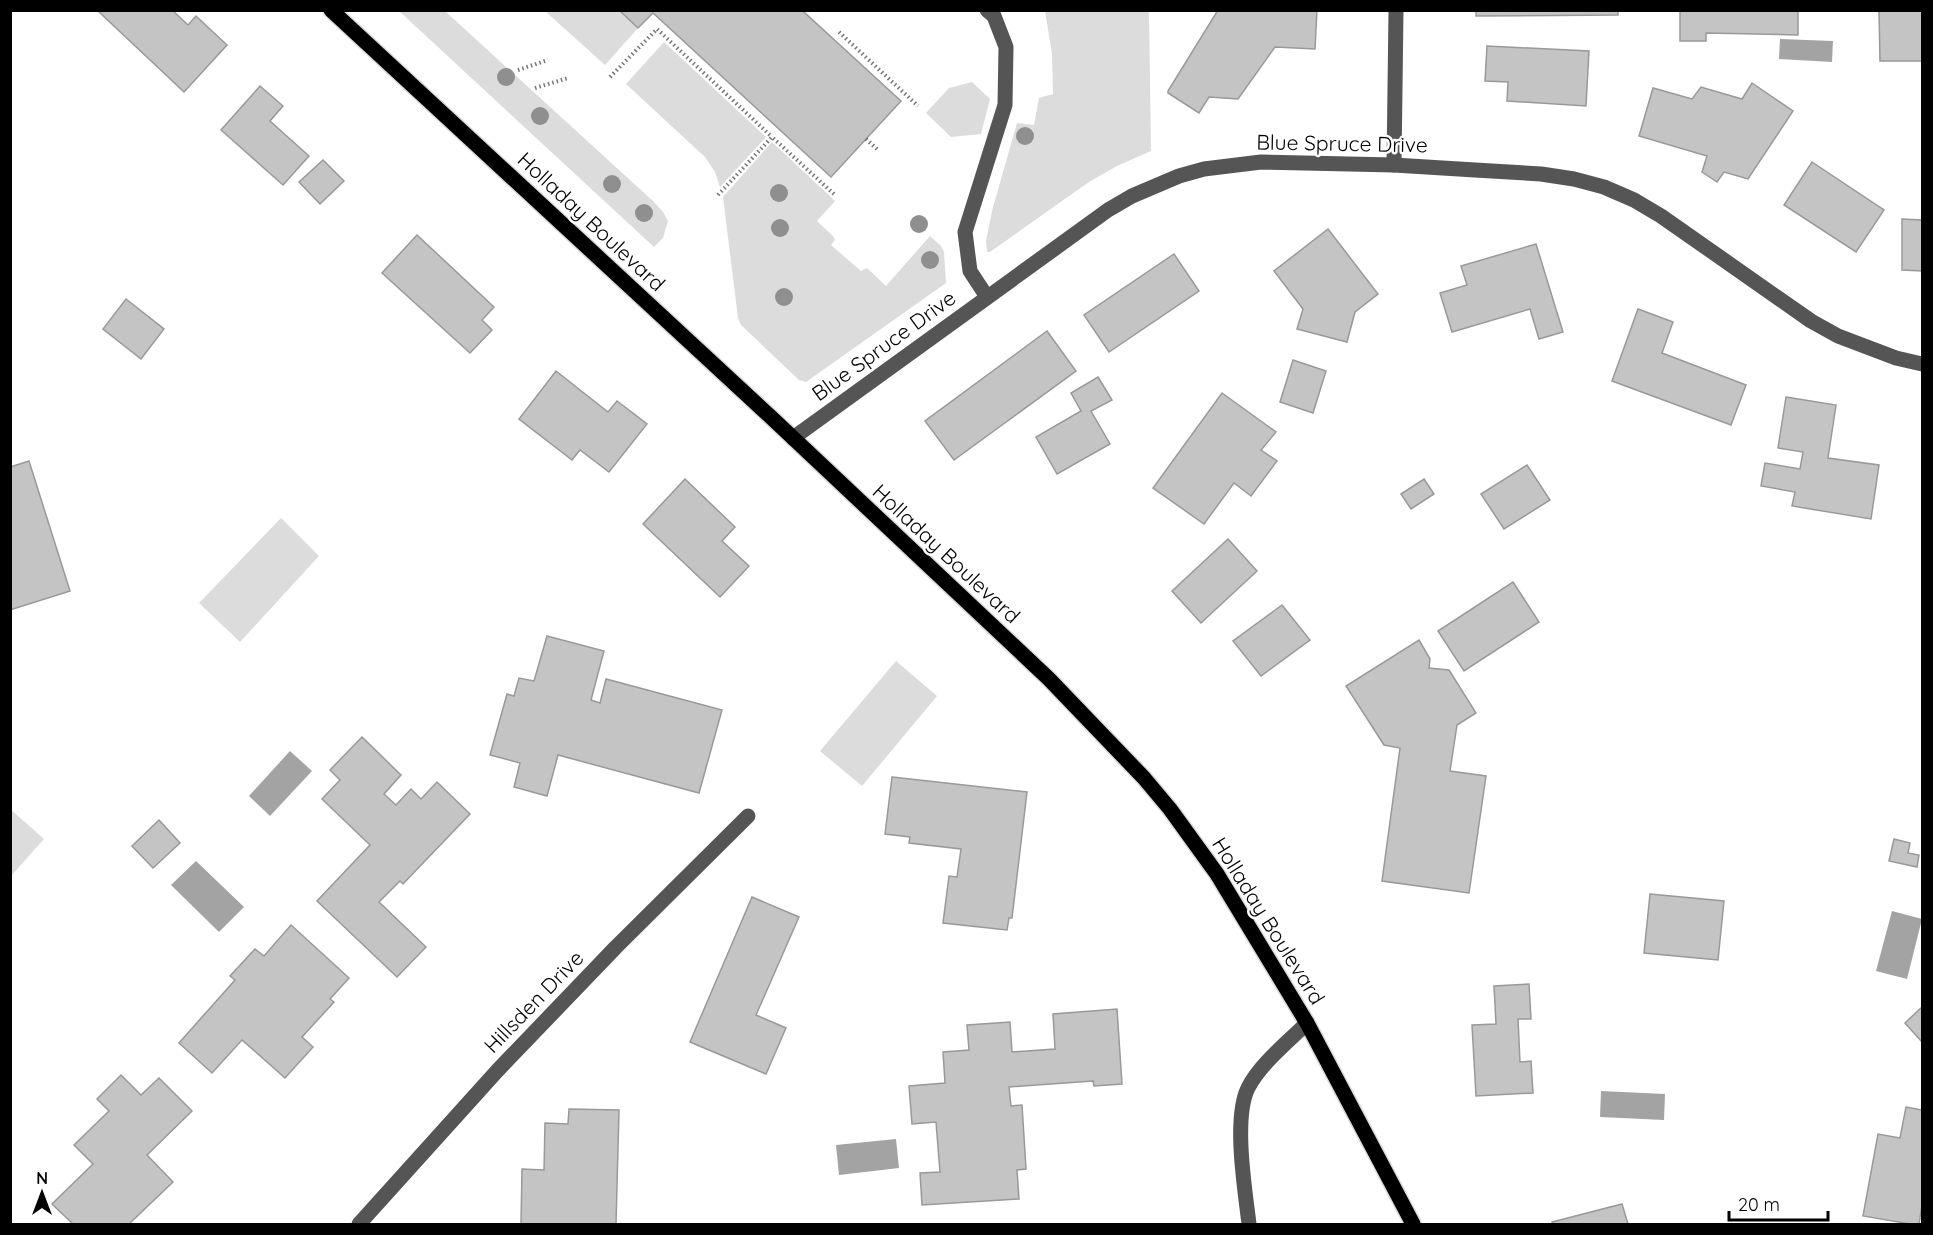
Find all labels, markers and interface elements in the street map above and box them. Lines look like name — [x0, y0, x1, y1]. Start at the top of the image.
street label: Blue Spruce Drive — [1256, 129, 1428, 157]
street label: Holladay Boulevard — [513, 146, 671, 296]
street label: Blue Spruce Drive — [806, 284, 960, 406]
street label: Holladay Boulevard — [868, 478, 1026, 628]
street label: Holladay Boulevard — [1207, 832, 1331, 1009]
street label: Hillsden Drive — [478, 945, 589, 1058]
north arrow — [12, 1163, 72, 1223]
text: N — [36, 1168, 48, 1188]
scale bar — [1729, 1184, 1828, 1222]
text: 20 m — [1738, 1193, 1780, 1216]

